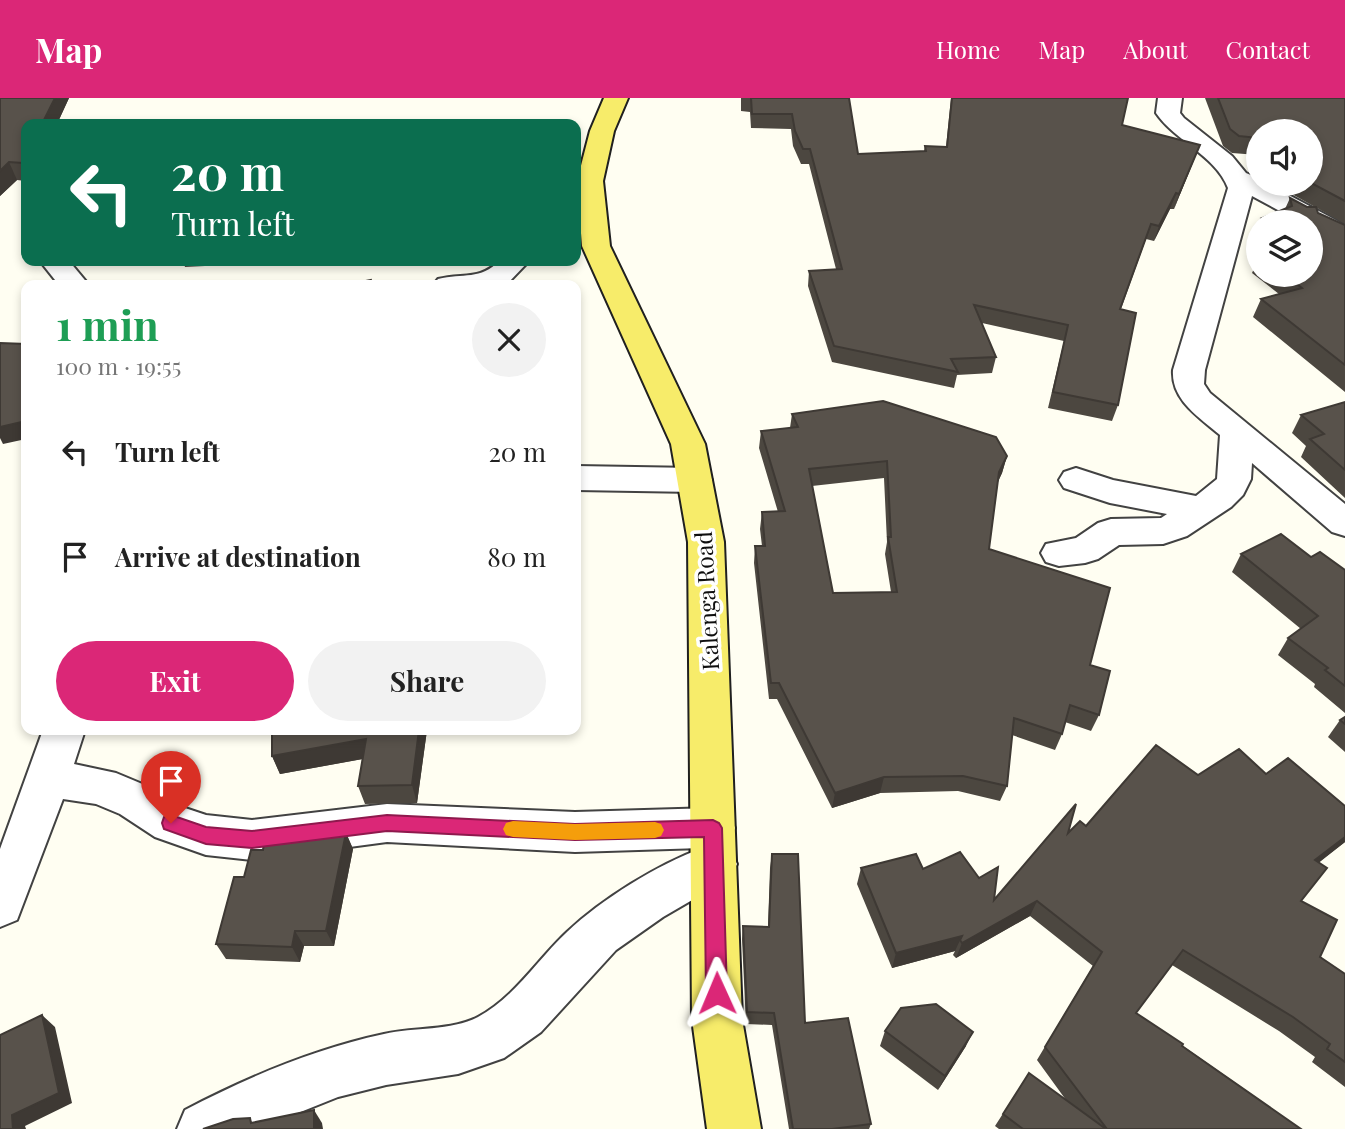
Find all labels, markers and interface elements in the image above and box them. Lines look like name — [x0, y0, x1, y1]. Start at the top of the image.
text: Map — [35, 27, 102, 71]
text: Home — [936, 33, 1000, 65]
text: Map — [1038, 33, 1085, 65]
text: About — [1123, 33, 1187, 65]
text: Contact — [1225, 33, 1310, 65]
map controls — [1246, 119, 1323, 287]
button: sound — [1246, 119, 1323, 196]
text: 20 m — [171, 138, 284, 203]
icon: left — [56, 147, 147, 238]
text: Turn left — [171, 201, 295, 244]
button: layers — [1246, 210, 1323, 287]
text: 1 min — [56, 296, 159, 352]
button: close — [472, 303, 546, 377]
text: 100 m · 19:55 — [56, 350, 181, 381]
icon: left — [56, 433, 94, 471]
text: Turn left — [115, 434, 220, 469]
text: 20 m — [488, 434, 546, 469]
street label: Kalenga Road — [687, 531, 725, 671]
icon: arrive — [56, 538, 94, 576]
text: Arrive at destination — [115, 539, 361, 574]
text: 80 m — [487, 539, 546, 574]
button: Exit — [56, 641, 294, 721]
button: Share — [308, 641, 546, 721]
pin — [141, 751, 201, 823]
icon: arrive — [152, 762, 190, 800]
position arrow — [680, 956, 754, 1030]

